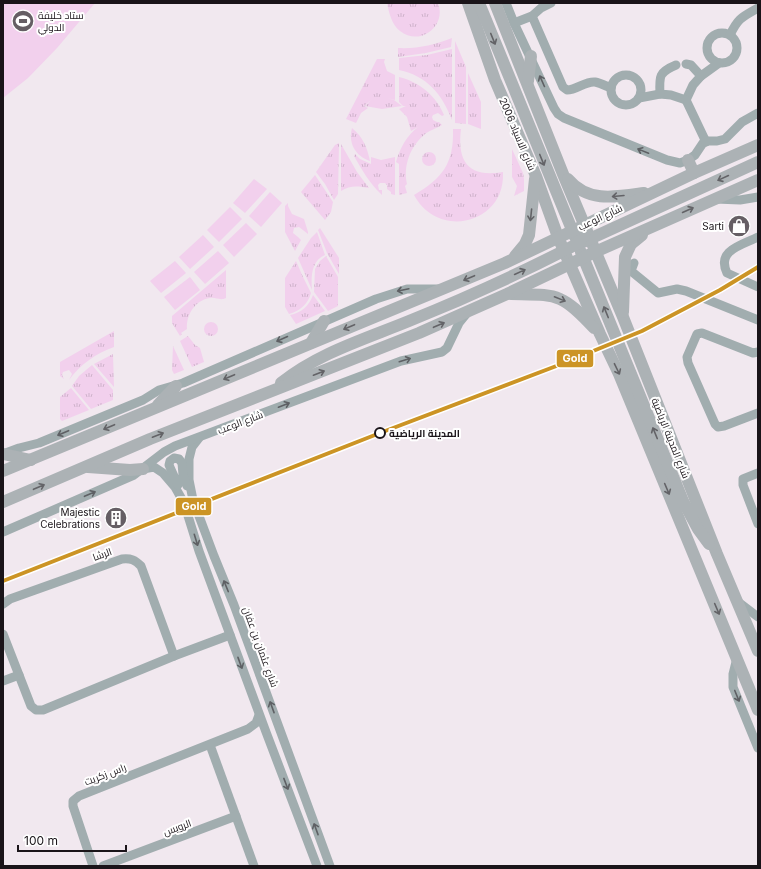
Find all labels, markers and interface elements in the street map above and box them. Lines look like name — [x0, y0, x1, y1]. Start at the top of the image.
sports icon: ستاد خليفة الدولي — [10, 8, 36, 34]
place label: ستاد خليفة الدولي — [38, 9, 84, 35]
one-way arrow — [490, 33, 498, 45]
one-way arrow — [538, 75, 545, 87]
street label: شارع الاسياد 2006 — [496, 96, 539, 173]
one-way arrow — [638, 146, 650, 154]
one-way arrow — [539, 153, 547, 165]
one-way arrow — [717, 175, 729, 182]
one-way arrow — [612, 193, 625, 200]
street label: شارع الوعب — [576, 202, 624, 233]
one-way arrow — [682, 206, 694, 214]
one-way arrow — [527, 208, 535, 221]
shop icon: Sarti — [726, 213, 752, 239]
place label: Sarti — [702, 220, 724, 232]
one-way arrow — [513, 268, 525, 275]
one-way arrow — [464, 274, 476, 282]
one-way arrow — [396, 287, 409, 295]
one-way arrow — [553, 295, 565, 303]
one-way arrow — [602, 307, 609, 319]
one-way arrow — [433, 320, 445, 328]
one-way arrow — [344, 324, 356, 332]
one-way arrow — [277, 336, 289, 344]
line badge: Gold — [556, 349, 594, 368]
text: Gold — [563, 351, 588, 365]
one-way arrow — [399, 355, 411, 363]
one-way arrow — [614, 363, 621, 375]
one-way arrow — [312, 369, 324, 377]
one-way arrow — [224, 374, 236, 382]
street label: شارع المدينة الرياضية — [648, 396, 693, 480]
one-way arrow — [277, 401, 289, 409]
street label: شارع الوعب — [216, 408, 265, 437]
one-way arrow — [104, 424, 116, 431]
marker: المدينة الرياضية — [374, 427, 386, 439]
place label: المدينة الرياضية — [389, 427, 460, 440]
one-way arrow — [651, 427, 658, 439]
one-way arrow — [58, 430, 70, 437]
one-way arrow — [152, 431, 164, 439]
one-way arrow — [32, 483, 44, 490]
one-way arrow — [664, 483, 672, 495]
one-way arrow — [84, 490, 96, 497]
line badge: Gold — [175, 497, 212, 516]
text: Gold — [182, 499, 207, 513]
building icon: Majestic Celebrations — [103, 505, 129, 531]
place label: Majestic Celebrations — [40, 506, 100, 530]
one-way arrow — [193, 534, 200, 547]
street label: الرشا — [91, 545, 113, 563]
one-way arrow — [222, 580, 229, 592]
one-way arrow — [714, 603, 721, 615]
street label: شارع عثمان بن عفان — [240, 605, 281, 689]
one-way arrow — [237, 656, 245, 668]
one-way arrow — [734, 690, 741, 702]
one-way arrow — [267, 702, 275, 714]
street label: راس زكريت — [82, 761, 128, 788]
one-way arrow — [282, 778, 290, 790]
street label: الرويس — [161, 816, 193, 839]
one-way arrow — [312, 824, 320, 836]
scale bar — [18, 827, 126, 853]
text: 100 m — [24, 833, 58, 848]

